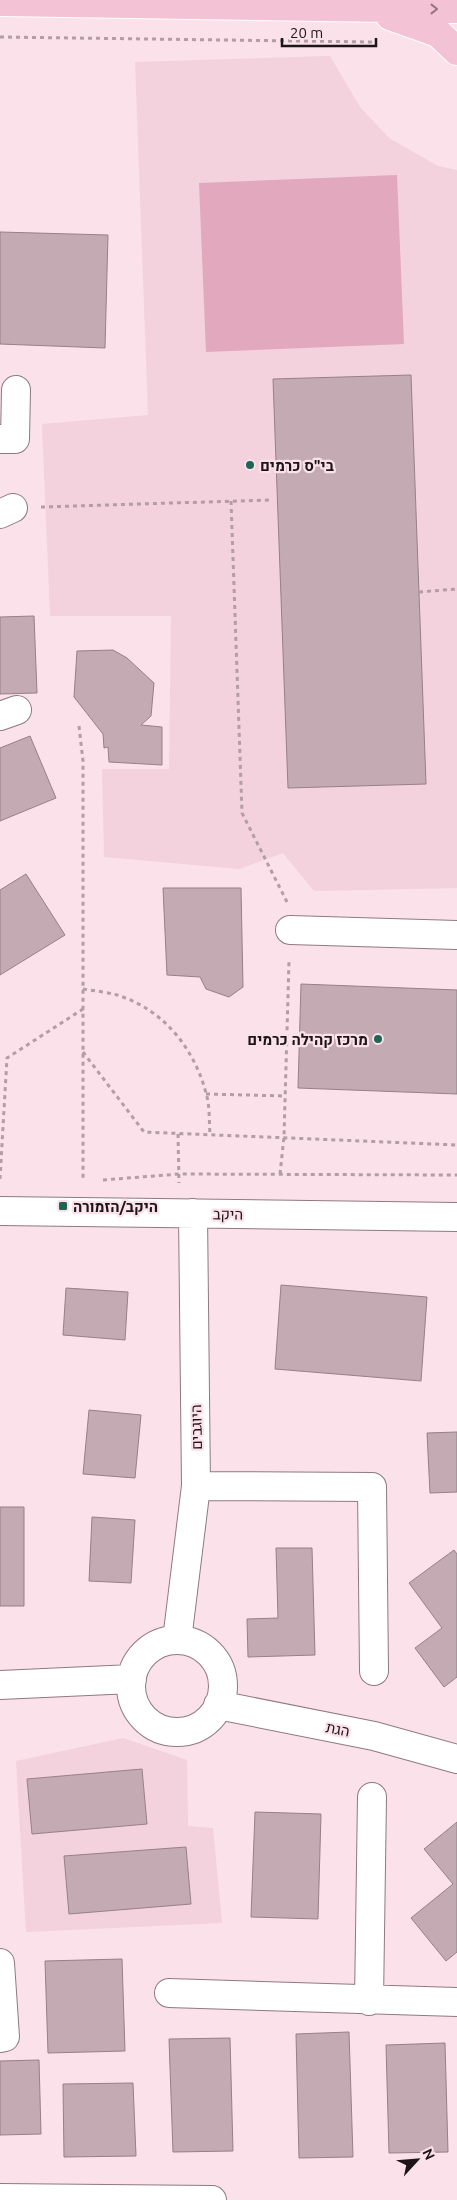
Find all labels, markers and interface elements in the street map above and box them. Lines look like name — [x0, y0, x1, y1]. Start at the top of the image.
one-way arrow — [430, 4, 438, 14]
scale bar — [282, 15, 376, 47]
text: 20 m — [290, 24, 323, 41]
place label: בי"ס כרמים — [260, 457, 334, 474]
marker: בי"ס כרמים — [244, 459, 256, 471]
place label: מרכז קהילה כרמים — [247, 1031, 368, 1048]
marker: מרכז קהילה כרמים — [372, 1033, 384, 1045]
place label: היקב/הזמורה — [73, 1198, 158, 1215]
marker: היקב/הזמורה — [57, 1200, 69, 1212]
street label: היקב — [213, 1205, 243, 1223]
street label: היוגבים — [187, 1404, 205, 1450]
street label: הגת — [325, 1718, 351, 1740]
north arrow — [392, 2135, 442, 2185]
text: N — [419, 2146, 438, 2163]

